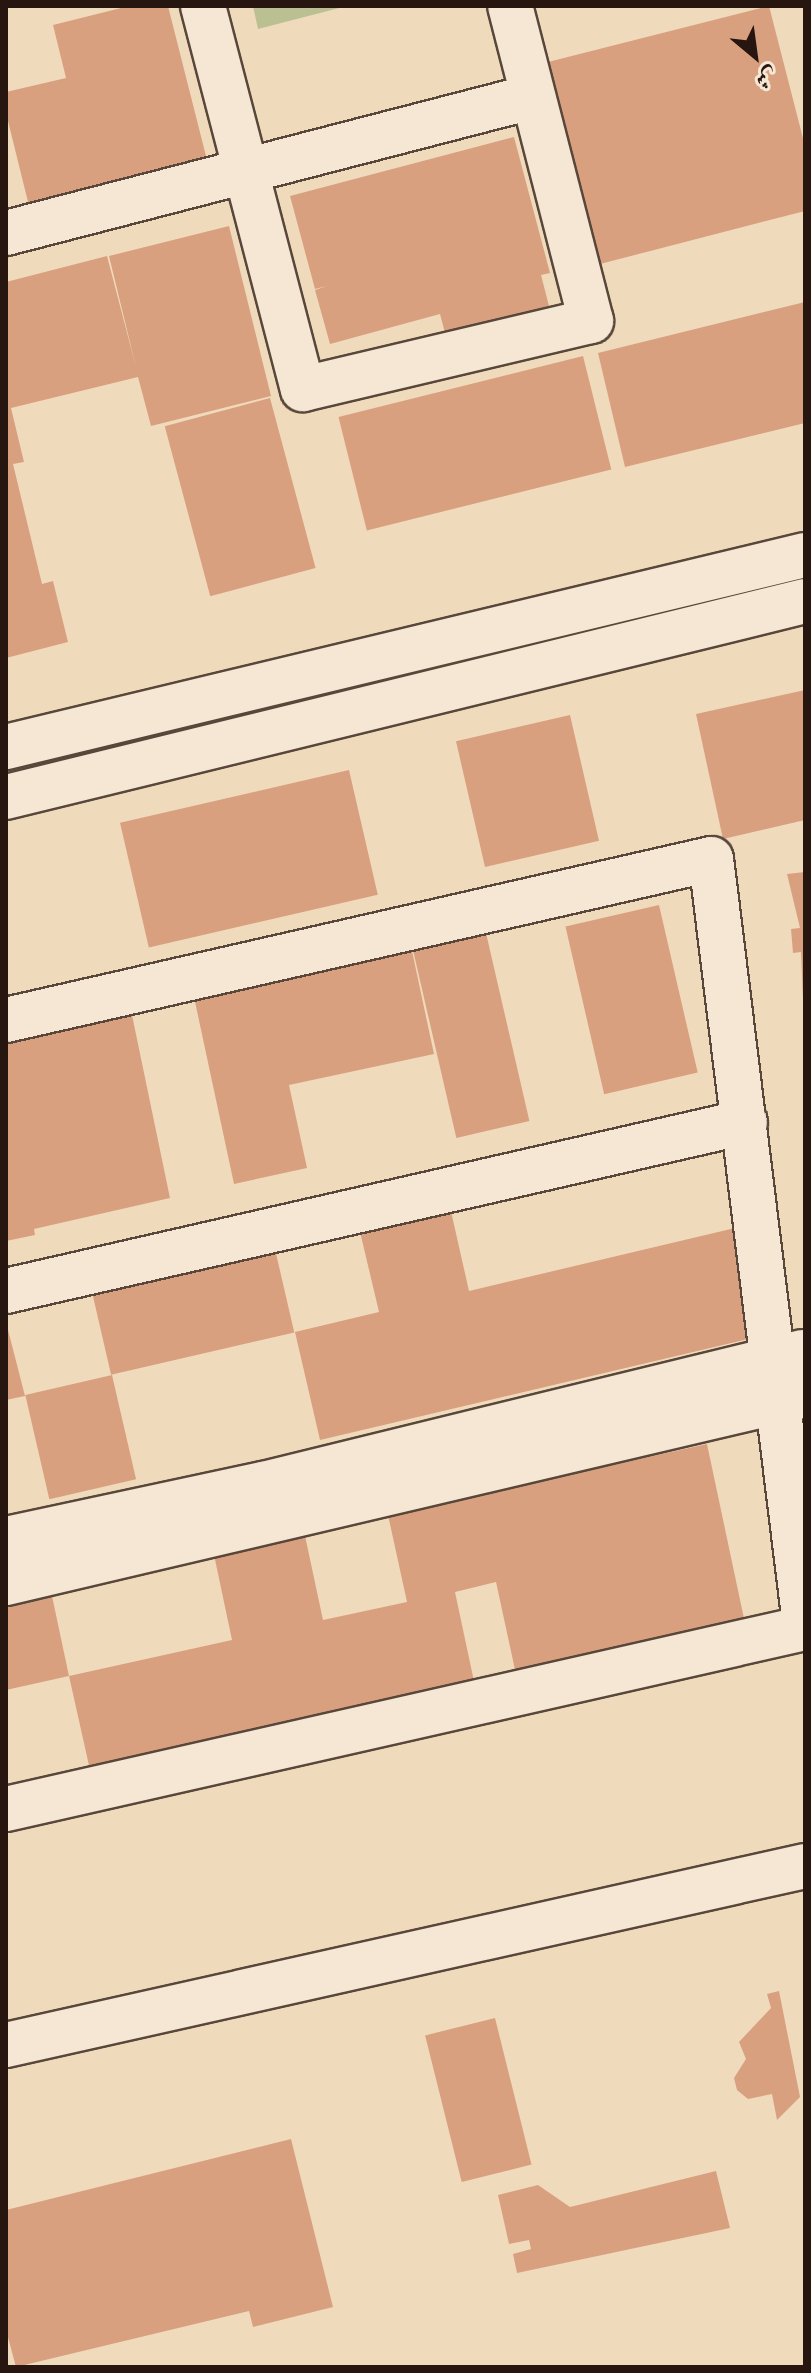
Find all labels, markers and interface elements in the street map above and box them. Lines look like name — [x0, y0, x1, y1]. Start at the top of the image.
north arrow — [715, 16, 795, 96]
text: ش — [751, 60, 783, 95]

